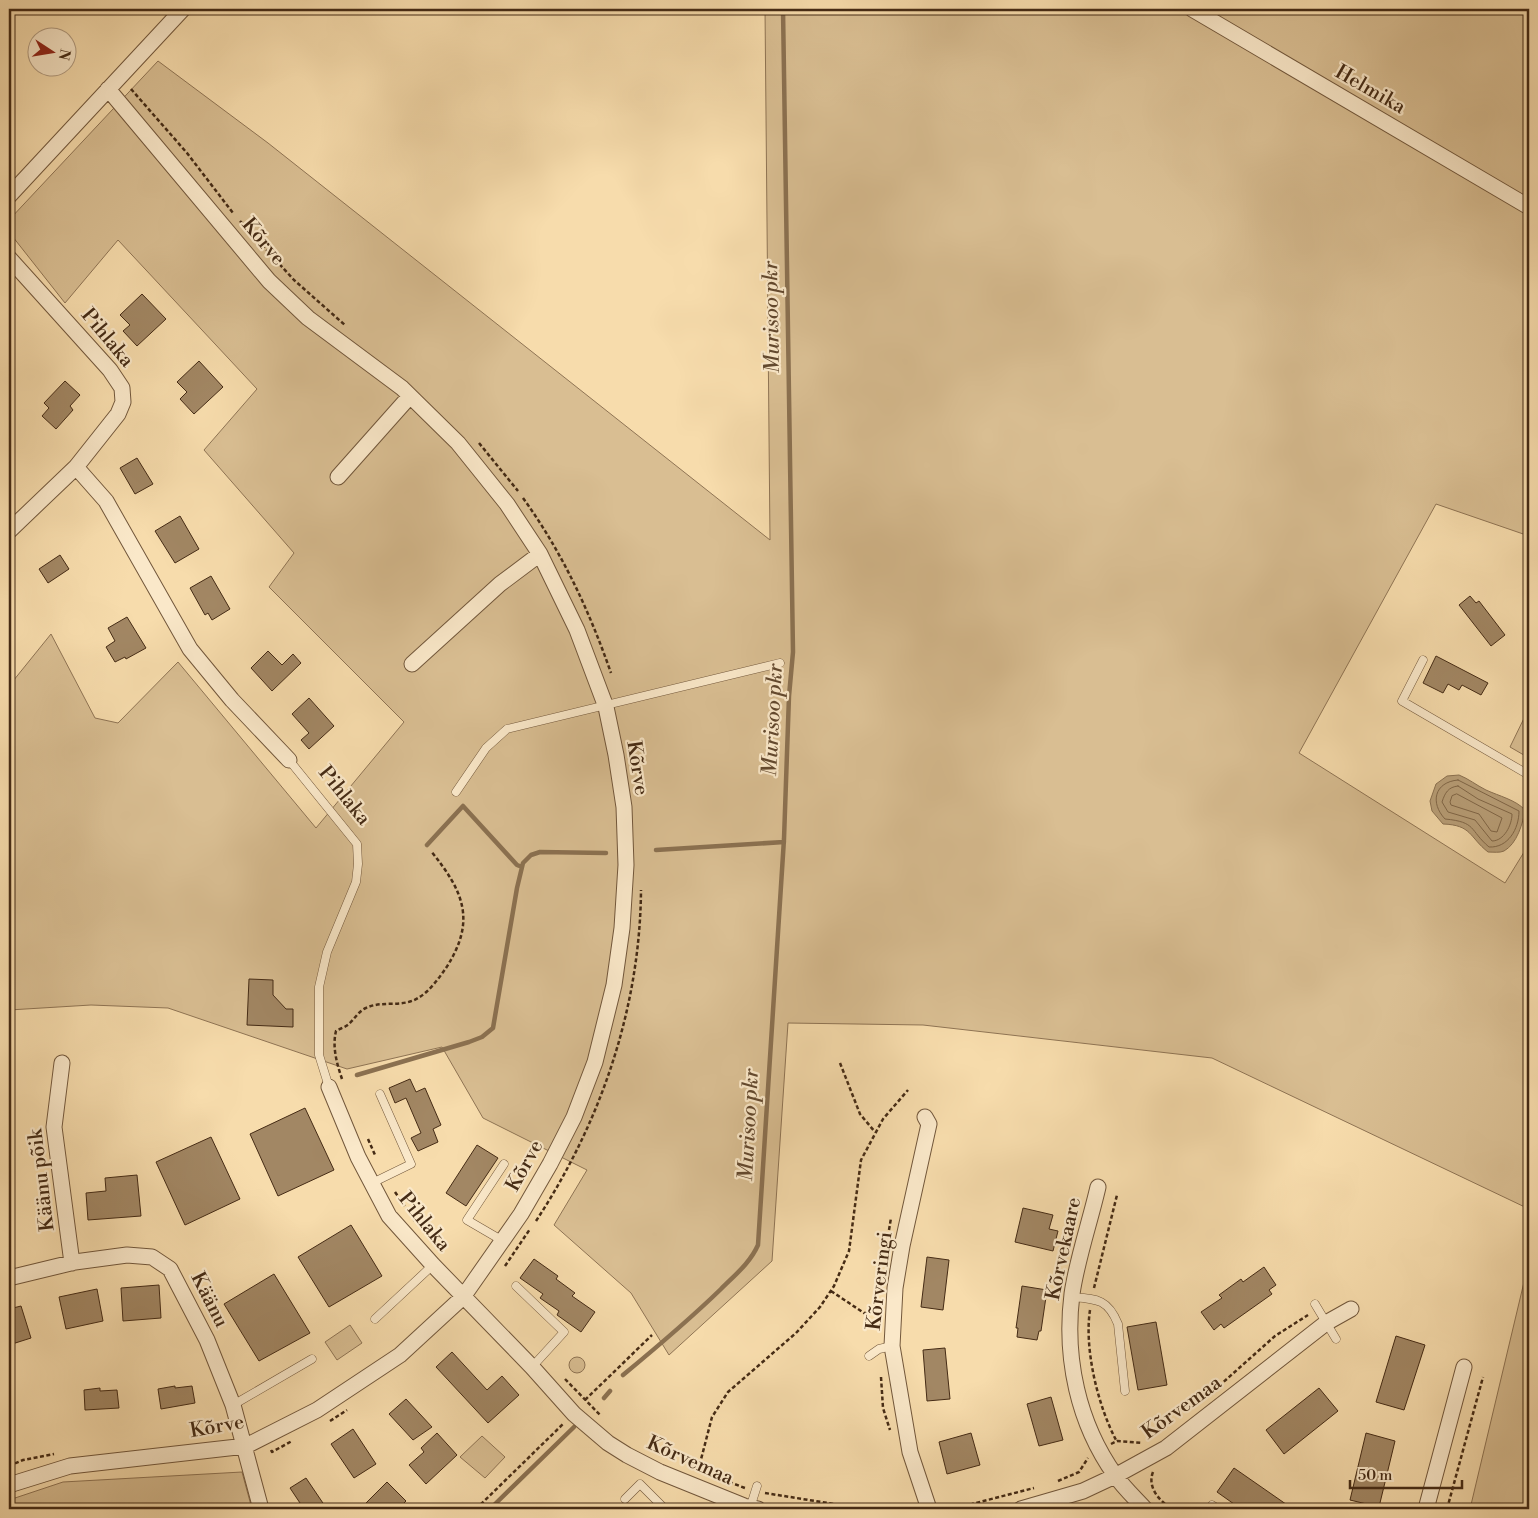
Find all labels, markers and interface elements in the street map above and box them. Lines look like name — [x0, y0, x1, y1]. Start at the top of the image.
north arrow — [28, 28, 78, 78]
text: N — [54, 47, 74, 62]
street label: Helmika — [1330, 60, 1411, 121]
street label: Kõrve — [236, 213, 290, 271]
water label: Murisoo pkr — [758, 260, 786, 373]
street label: Pihlaka — [75, 303, 139, 373]
water label: Murisoo pkr — [757, 662, 789, 777]
street label: Kõrve — [620, 739, 654, 797]
street label: Pihlaka — [312, 761, 376, 832]
water label: Murisoo pkr — [733, 1067, 765, 1182]
street label: Käänu põik — [23, 1126, 61, 1233]
street label: Kõrve — [501, 1136, 549, 1196]
street label: Pihlaka — [392, 1187, 456, 1258]
street label: Kõrvekaare — [1041, 1195, 1087, 1303]
street label: Kõrveringi — [862, 1230, 899, 1332]
street label: Käänu — [184, 1268, 234, 1332]
street label: Kõrvemaa — [1137, 1370, 1228, 1445]
street label: Kõrve — [188, 1410, 246, 1444]
street label: Kõrvemaa — [643, 1431, 738, 1492]
scale bar — [1350, 1458, 1463, 1490]
text: 50 m — [1358, 1466, 1392, 1485]

